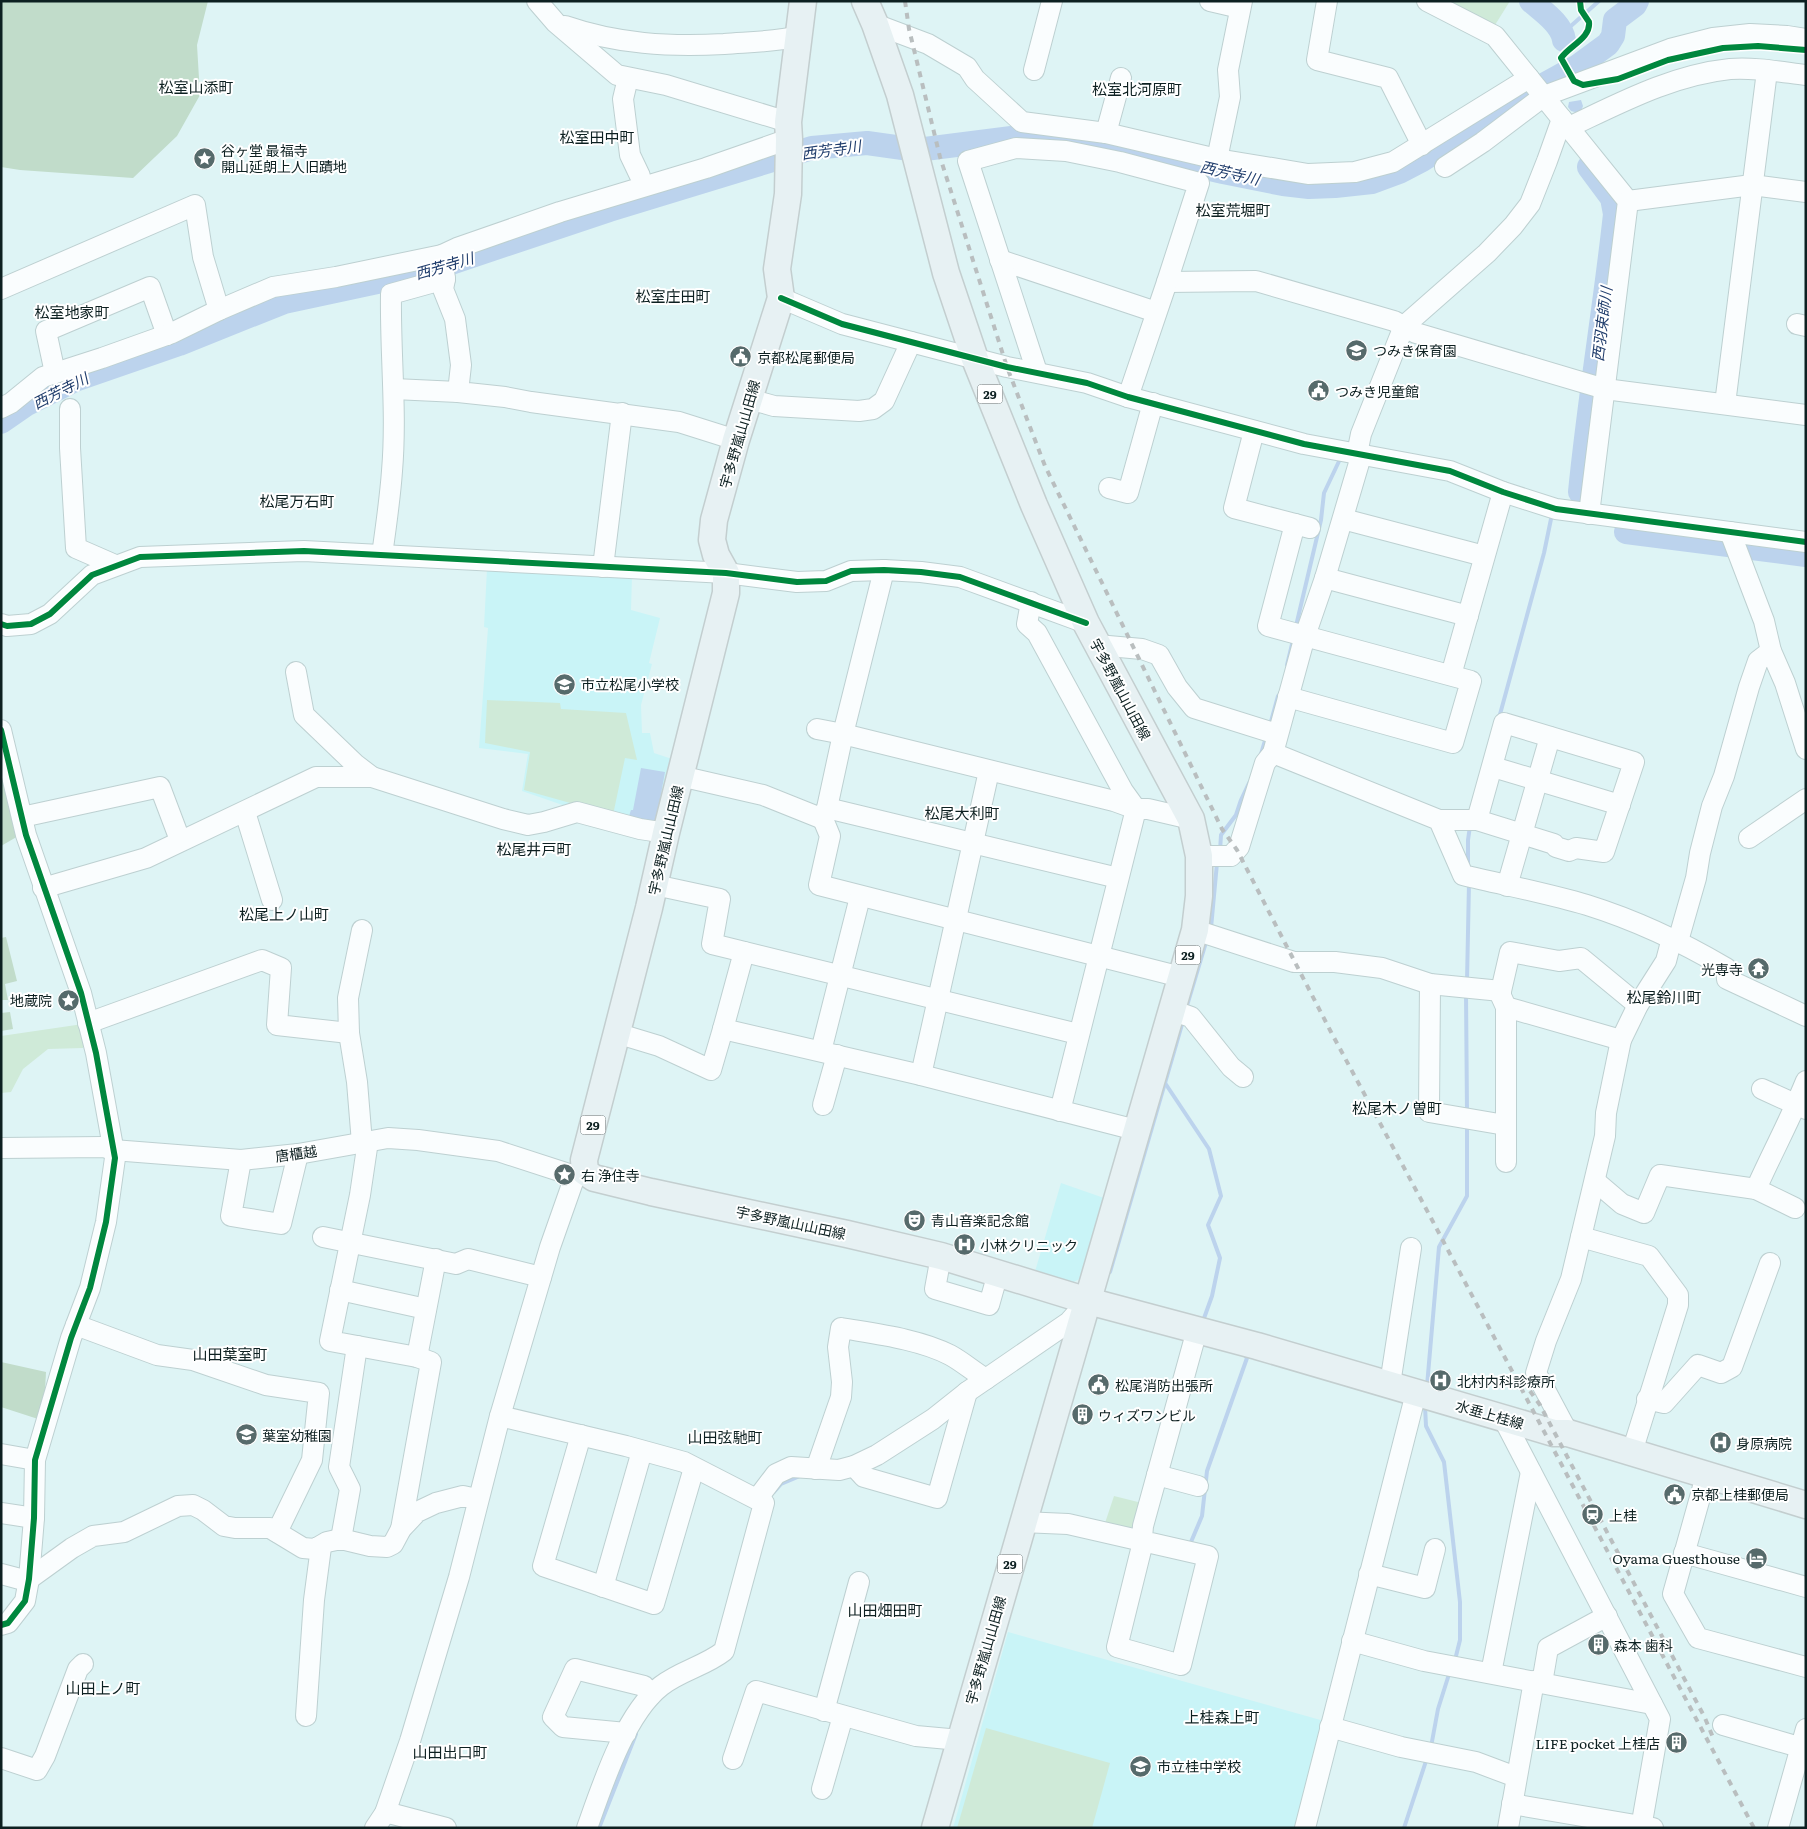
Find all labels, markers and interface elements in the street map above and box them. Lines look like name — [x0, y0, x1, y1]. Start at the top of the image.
district label: 松室山添町 — [158, 75, 234, 98]
district label: 松室北河原町 — [1092, 77, 1182, 100]
district label: 松室田中町 — [559, 125, 635, 148]
water label: 西芳寺川 — [800, 133, 864, 165]
place label: 谷ヶ堂 最福寺 開山延朗上人旧蹟地 — [221, 140, 347, 176]
place icon: 谷ヶ堂 最福寺 開山延朗上人旧蹟地 — [193, 146, 217, 170]
water label: 西芳寺川 — [1198, 154, 1264, 190]
district label: 松室荒堀町 — [1195, 198, 1271, 221]
water label: 西芳寺川 — [412, 245, 478, 284]
water label: 西羽束師川 — [1585, 283, 1617, 363]
district label: 松室庄田町 — [635, 284, 711, 307]
district label: 松室地家町 — [34, 300, 110, 323]
school or university icon: つみき保育園 — [1345, 338, 1369, 362]
place label: つみき保育園 — [1373, 340, 1457, 360]
public building icon: 京都松尾郵便局 — [729, 345, 753, 369]
place label: 京都松尾郵便局 — [757, 347, 855, 367]
water label: 西芳寺川 — [28, 365, 94, 414]
street label: 宇多野嵐山山田線 — [714, 377, 764, 491]
public building icon: つみき児童館 — [1307, 379, 1331, 403]
place label: つみき児童館 — [1335, 381, 1419, 401]
road number: 29 — [978, 384, 1002, 404]
district label: 松尾万石町 — [259, 489, 335, 512]
street label: 宇多野嵐山山田線 — [1086, 635, 1156, 743]
school or university icon: 市立松尾小学校 — [553, 672, 577, 696]
place label: 市立松尾小学校 — [581, 674, 679, 694]
street label: 宇多野嵐山山田線 — [643, 783, 687, 897]
district label: 松尾大利町 — [924, 801, 1000, 824]
district label: 松尾井戸町 — [496, 837, 572, 860]
district label: 松尾上ノ山町 — [239, 902, 329, 925]
road number: 29 — [1176, 946, 1200, 964]
temple icon: 光専寺 — [1747, 957, 1771, 981]
place label: 光専寺 — [1701, 959, 1743, 979]
district label: 松尾鈴川町 — [1626, 985, 1702, 1008]
place icon: 地蔵院 — [56, 988, 80, 1012]
place label: 地蔵院 — [10, 990, 52, 1010]
district label: 松尾木ノ曽町 — [1352, 1096, 1442, 1119]
road number: 29 — [580, 1116, 606, 1134]
street label: 唐櫃越 — [274, 1140, 318, 1166]
place icon: 右 浄住寺 — [553, 1163, 577, 1187]
place label: 右 浄住寺 — [581, 1165, 640, 1185]
street label: 宇多野嵐山山田線 — [734, 1201, 848, 1243]
theatre icon: 青山音楽記念館 — [903, 1208, 927, 1232]
place label: 青山音楽記念館 — [931, 1210, 1029, 1230]
hospital icon: 小林クリニック — [952, 1233, 976, 1257]
place label: 小林クリニック — [980, 1235, 1078, 1255]
district label: 山田葉室町 — [192, 1342, 268, 1365]
hospital icon: 北村内科診療所 — [1429, 1369, 1453, 1393]
place label: 北村内科診療所 — [1457, 1371, 1555, 1391]
public building icon: 松尾消防出張所 — [1087, 1373, 1111, 1397]
place label: 松尾消防出張所 — [1115, 1375, 1213, 1395]
street label: 水垂上桂線 — [1454, 1395, 1526, 1433]
building icon: ウィズワンビル — [1070, 1403, 1094, 1427]
place label: ウィズワンビル — [1098, 1405, 1196, 1425]
school or university icon: 葉室幼稚園 — [234, 1423, 258, 1447]
place label: 葉室幼稚園 — [262, 1425, 332, 1445]
district label: 山田弦馳町 — [687, 1425, 763, 1448]
hospital icon: 身原病院 — [1708, 1431, 1732, 1455]
place label: 身原病院 — [1736, 1433, 1792, 1453]
public building icon: 京都上桂郵便局 — [1663, 1482, 1687, 1506]
place label: 京都上桂郵便局 — [1691, 1484, 1789, 1504]
station icon: 上桂 — [1581, 1503, 1605, 1527]
place label: 上桂 — [1609, 1505, 1637, 1525]
hotel icon: Oyama Guesthouse — [1744, 1546, 1768, 1570]
place label: Oyama Guesthouse — [1612, 1548, 1740, 1568]
road number: 29 — [998, 1555, 1022, 1574]
street label: 宇多野嵐山山田線 — [960, 1593, 1010, 1707]
district label: 山田畑田町 — [847, 1598, 923, 1621]
building icon: 森本 歯科 — [1586, 1633, 1610, 1657]
place label: 森本 歯科 — [1614, 1635, 1673, 1655]
district label: 山田上ノ町 — [65, 1676, 141, 1699]
district label: 上桂森上町 — [1184, 1705, 1260, 1728]
building icon: LIFE pocket 上桂店 — [1664, 1731, 1688, 1755]
place label: LIFE pocket 上桂店 — [1535, 1733, 1660, 1753]
district label: 山田出口町 — [412, 1740, 488, 1763]
school or university icon: 市立桂中学校 — [1129, 1754, 1153, 1778]
place label: 市立桂中学校 — [1157, 1756, 1241, 1776]

